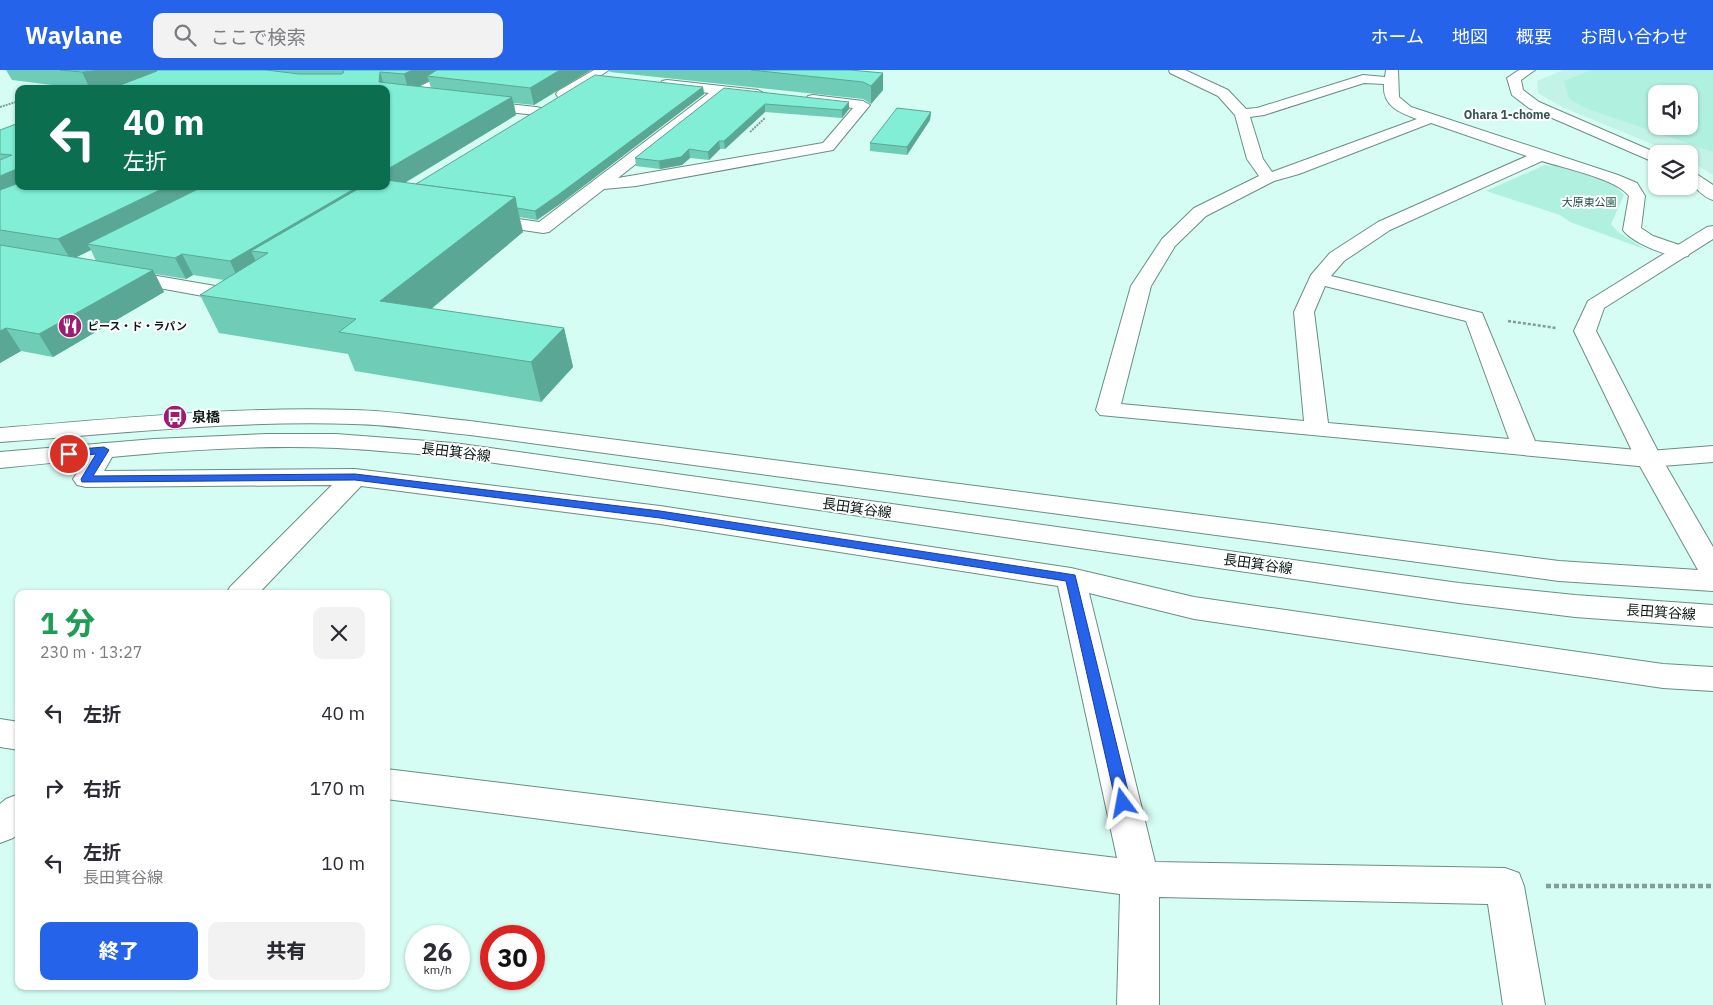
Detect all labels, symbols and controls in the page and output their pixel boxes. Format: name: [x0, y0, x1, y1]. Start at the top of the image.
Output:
search box: [153, 13, 503, 58]
text: Waylane: [25, 19, 123, 51]
icon: search: [171, 21, 199, 49]
text: ここで検索: [211, 25, 306, 49]
text: ホーム: [1371, 25, 1424, 48]
text: 地図: [1452, 25, 1488, 48]
text: 概要: [1516, 25, 1552, 48]
text: お問い合わせ: [1580, 25, 1688, 48]
map controls: [1648, 85, 1698, 195]
button: sound: [1648, 85, 1698, 135]
text: 40 m: [123, 99, 205, 145]
icon: left: [40, 105, 105, 170]
district label: Ohara 1-chome: [1464, 107, 1551, 122]
button: layers: [1648, 145, 1698, 195]
text: 左折: [123, 146, 167, 175]
park label: 大原東公園: [1562, 195, 1617, 209]
restaurant icon: ピース・ド・ラパン: [57, 313, 83, 339]
place label: ピース・ド・ラパン: [88, 319, 187, 333]
bus stop icon: 泉橋: [162, 404, 188, 430]
place label: 泉橋: [192, 408, 220, 426]
pin: [48, 433, 90, 475]
street label: 長田箕谷線: [420, 439, 492, 465]
icon: arrive: [55, 440, 83, 468]
street label: 長田箕谷線: [821, 494, 893, 522]
street label: 長田箕谷線: [1222, 550, 1294, 578]
street label: 長田箕谷線: [1625, 601, 1697, 623]
text: 1 分: [40, 603, 95, 642]
button: close: [313, 607, 365, 659]
text: 230 m · 13:27: [40, 642, 142, 662]
icon: left: [40, 699, 68, 727]
text: 40 m: [321, 701, 365, 725]
text: 左折: [83, 702, 121, 726]
icon: right: [40, 774, 68, 802]
text: 170 m: [310, 776, 365, 800]
position arrow: [1096, 776, 1148, 828]
text: 右折: [83, 777, 121, 801]
text: 左折: [83, 840, 121, 864]
icon: left: [40, 849, 68, 877]
text: 10 m: [321, 851, 365, 875]
text: 長田箕谷線: [83, 867, 163, 887]
button: 終了: [40, 922, 198, 980]
button: 共有: [208, 922, 365, 980]
speed limit sign: 30: [480, 925, 545, 990]
text: 26: [422, 935, 453, 968]
text: km/h: [423, 962, 452, 977]

